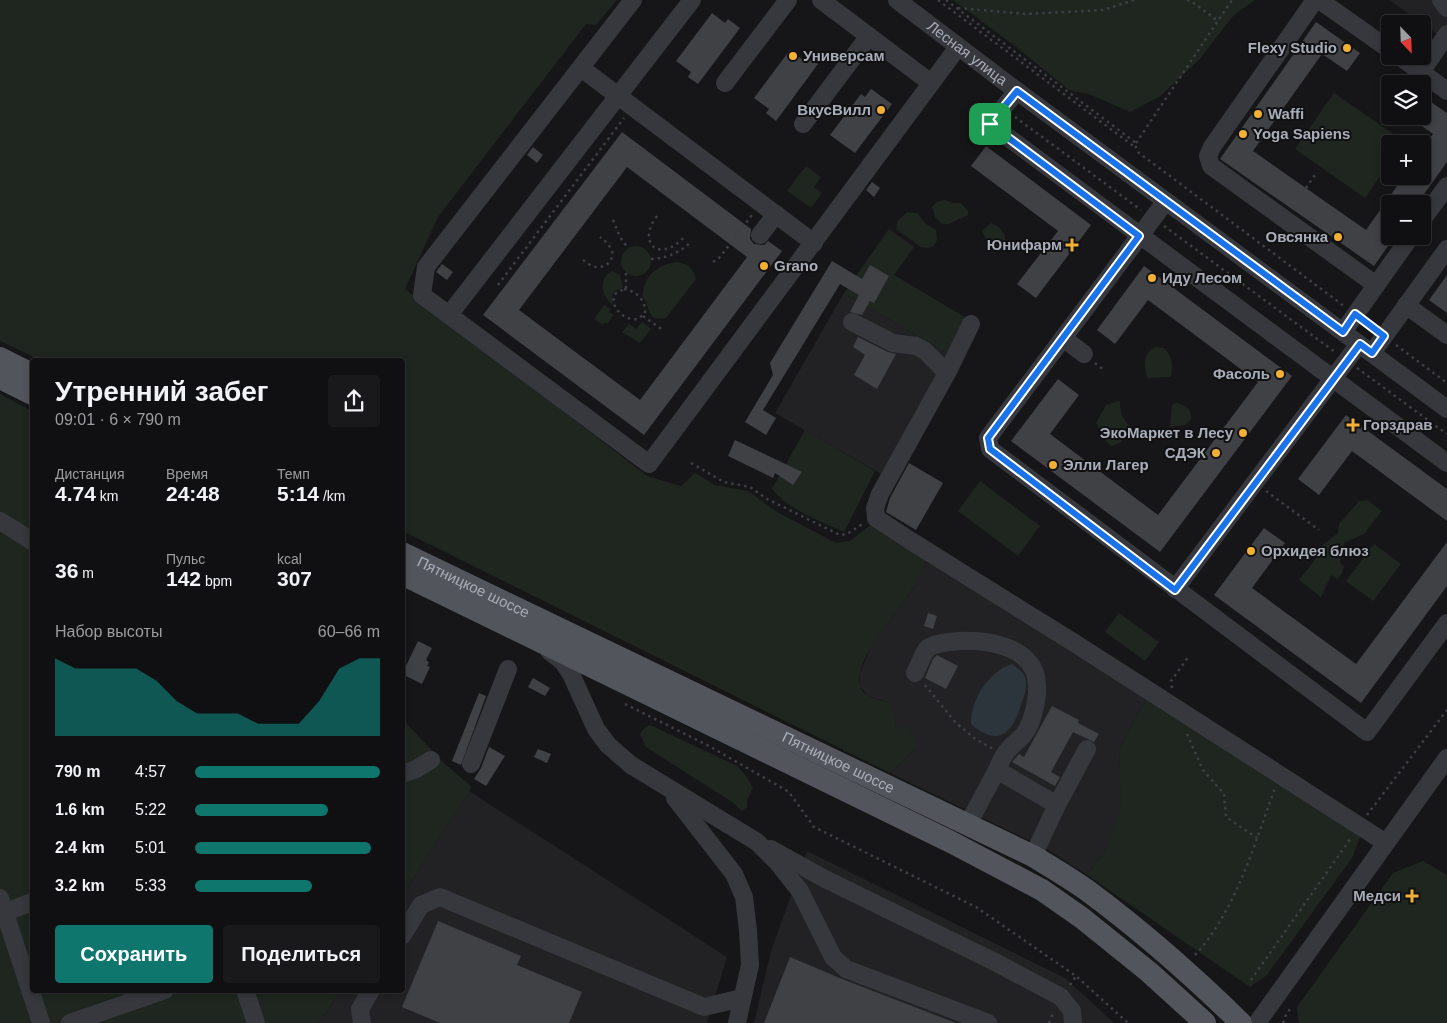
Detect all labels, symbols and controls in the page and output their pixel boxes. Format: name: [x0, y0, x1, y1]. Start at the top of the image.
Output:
north arrow: [1381, 15, 1431, 65]
map controls: [1381, 15, 1431, 245]
street label: Лесная улица: [924, 17, 1011, 89]
place label: Flexy Studio: [1248, 39, 1337, 56]
marker: Flexy Studio: [1341, 42, 1353, 54]
place label: Универсам: [803, 47, 885, 64]
marker: Универсам: [787, 50, 799, 62]
button: layers: [1381, 75, 1431, 125]
place label: ВкусВилл: [797, 101, 871, 118]
pin: [969, 103, 1011, 145]
marker: ВкусВилл: [875, 104, 887, 116]
place label: Waffi: [1268, 105, 1304, 122]
marker: Waffi: [1252, 108, 1264, 120]
icon: arrive: [976, 110, 1004, 138]
place label: Yoga Sapiens: [1253, 125, 1350, 142]
marker: Yoga Sapiens: [1237, 128, 1249, 140]
button: +: [1381, 135, 1431, 185]
button: −: [1381, 195, 1431, 245]
place label: Овсянка: [1265, 228, 1329, 245]
marker: Овсянка: [1332, 231, 1344, 243]
place label: Юнифарм: [987, 236, 1062, 253]
marker: Юнифарм: [1066, 239, 1078, 251]
place label: Grano: [774, 257, 818, 274]
marker: Grano: [758, 260, 770, 272]
place label: Иду Лесом: [1162, 269, 1242, 286]
marker: Иду Лесом: [1146, 272, 1158, 284]
place label: Фасоль: [1213, 365, 1270, 382]
marker: Фасоль: [1274, 368, 1286, 380]
button: share: [328, 375, 380, 427]
text: Утренний забег: [55, 376, 269, 407]
text: 09:01 · 6 × 790 m: [55, 411, 181, 428]
place label: Горздрав: [1363, 416, 1433, 433]
marker: Горздрав: [1347, 419, 1359, 431]
place label: ЭкоМаркет в Лесу: [1100, 424, 1234, 441]
marker: ЭкоМаркет в Лесу: [1237, 427, 1249, 439]
place label: СДЭК: [1165, 444, 1207, 461]
marker: СДЭК: [1210, 447, 1222, 459]
place label: Элли Лагер: [1063, 456, 1149, 473]
marker: Элли Лагер: [1047, 459, 1059, 471]
text: Дистанция: [55, 466, 125, 482]
text: Время: [166, 466, 208, 482]
text: Темп: [277, 466, 310, 482]
text: 4.74: [55, 482, 96, 505]
text: 24:48: [166, 482, 220, 505]
text: 5:14: [277, 482, 319, 505]
text: km: [96, 488, 118, 504]
text: /km: [319, 488, 345, 504]
place label: Орхидея блюз: [1261, 542, 1369, 559]
marker: Орхидея блюз: [1245, 545, 1257, 557]
text: Пульс: [166, 551, 205, 567]
text: kcal: [277, 551, 302, 567]
street label: Пятницкое шоссе: [415, 553, 532, 621]
text: 36: [55, 559, 78, 582]
text: m: [78, 565, 94, 581]
text: 142: [166, 567, 201, 590]
text: 307: [277, 567, 312, 590]
text: bpm: [201, 573, 232, 589]
text: Набор высоты: [55, 623, 162, 640]
text: 60–66 m: [318, 623, 380, 640]
street label: Пятницкое шоссе: [780, 728, 897, 796]
text: 790 m: [55, 763, 100, 780]
text: 4:57: [135, 763, 166, 780]
text: 1.6 km: [55, 801, 105, 818]
text: 5:22: [135, 801, 166, 818]
text: 2.4 km: [55, 839, 105, 856]
text: 5:01: [135, 839, 166, 856]
text: 3.2 km: [55, 877, 105, 894]
text: 5:33: [135, 877, 166, 894]
place label: Медси: [1353, 887, 1401, 904]
marker: Медси: [1405, 889, 1419, 903]
button: Сохранить: [55, 925, 213, 983]
button: Поделиться: [223, 925, 380, 983]

